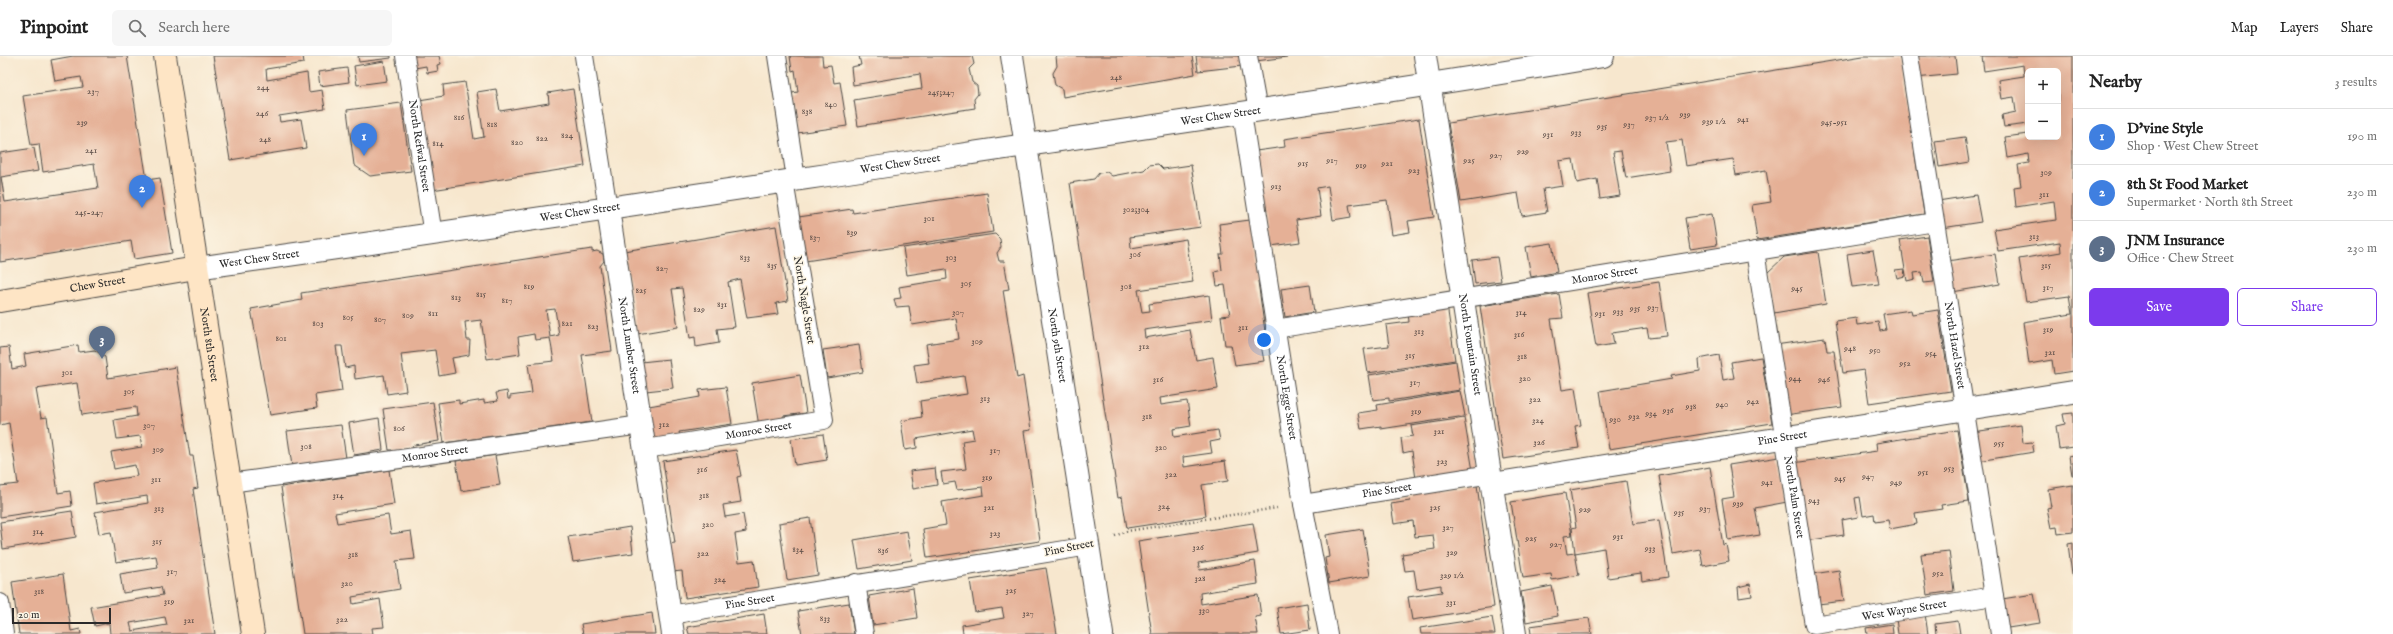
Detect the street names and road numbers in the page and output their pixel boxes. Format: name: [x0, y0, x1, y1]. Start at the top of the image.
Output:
street label: North Refwal Street: [405, 99, 433, 193]
street label: West Chew Street: [1180, 103, 1262, 129]
street label: West Chew Street: [859, 151, 942, 177]
street label: West Chew Street: [539, 199, 621, 225]
street label: West Chew Street: [218, 247, 301, 272]
street label: North Nagle Street: [790, 255, 818, 345]
street label: Monroe Street: [1571, 263, 1639, 288]
street label: Chew Street: [69, 273, 127, 296]
street label: North Fountain Street: [1455, 293, 1485, 397]
street label: North Lumber Street: [615, 296, 643, 395]
street label: North Hazel Street: [1941, 301, 1968, 390]
street label: North 8th Street: [196, 307, 222, 383]
street label: North 9th Street: [1044, 307, 1070, 384]
street label: North Egge Street: [1273, 354, 1300, 441]
street label: Monroe Street: [724, 418, 793, 443]
street label: Pine Street: [1757, 427, 1808, 449]
street label: Monroe Street: [401, 442, 469, 466]
street label: North Palm Street: [1780, 455, 1807, 540]
street label: Pine Street: [1361, 480, 1413, 501]
street label: Pine Street: [1043, 536, 1095, 560]
street label: Pine Street: [724, 591, 776, 613]
street label: West Wayne Street: [1861, 597, 1948, 624]

